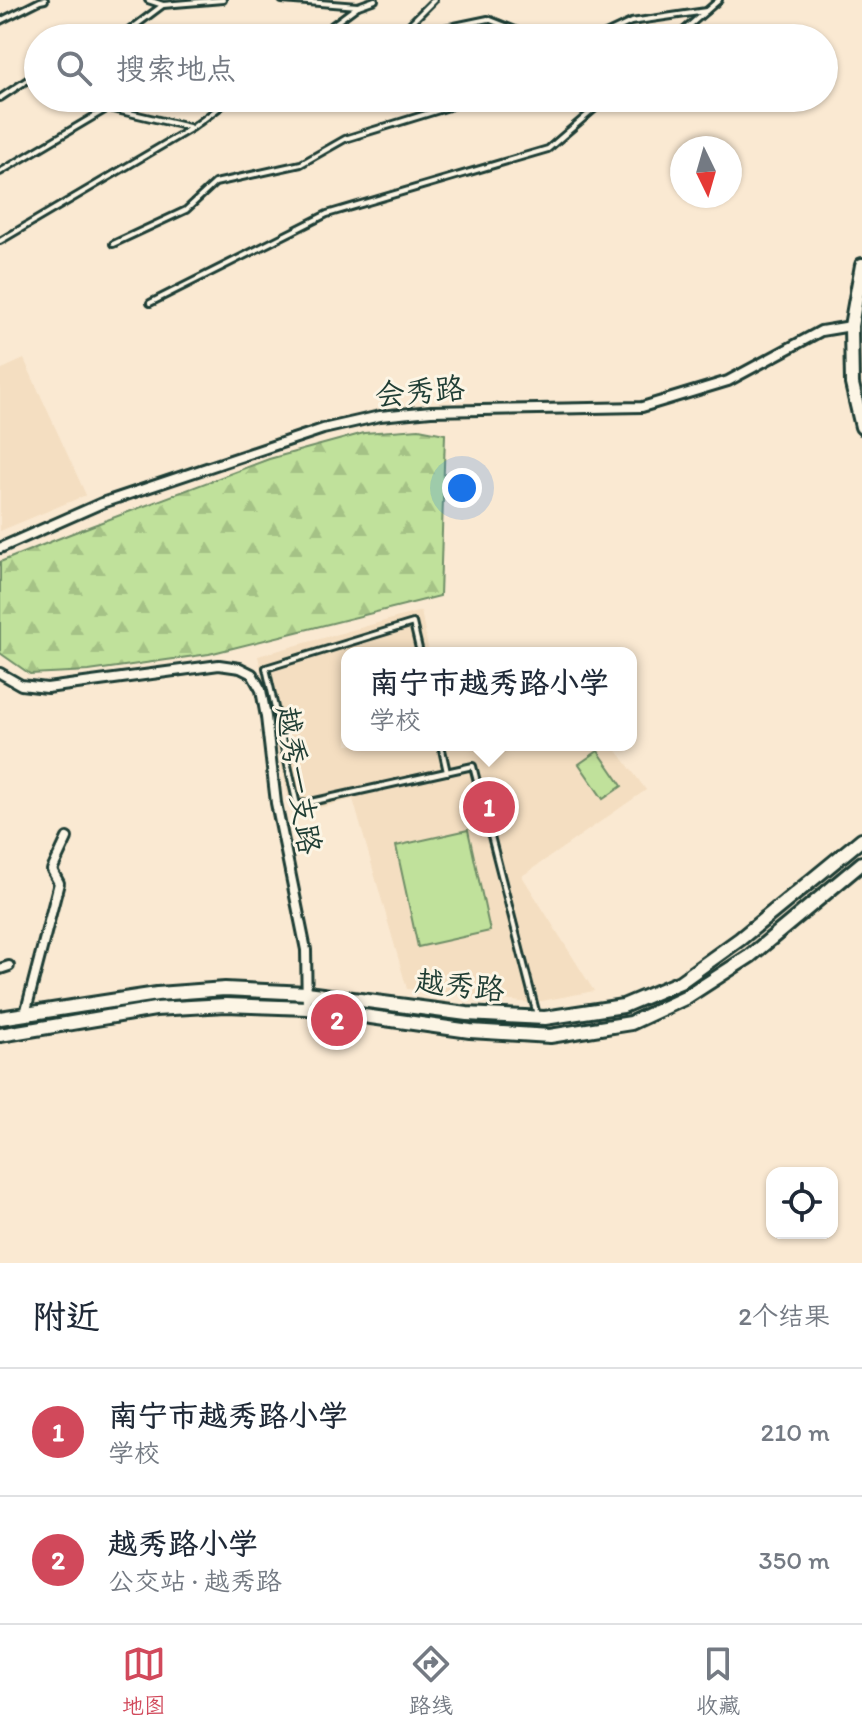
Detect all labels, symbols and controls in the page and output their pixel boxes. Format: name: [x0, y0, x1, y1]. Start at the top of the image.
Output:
search box: [24, 24, 838, 112]
icon: search: [52, 46, 96, 90]
text: 搜索地点: [116, 50, 236, 87]
north arrow: [670, 136, 742, 208]
street label: 会秀路: [374, 369, 466, 413]
your location: [442, 468, 482, 508]
popup: [341, 647, 637, 751]
text: 南宁市越秀路小学: [369, 664, 609, 701]
street label: 越秀一支路: [269, 703, 329, 857]
text: 学校: [369, 704, 421, 736]
pin: 1: [463, 777, 515, 837]
street label: 越秀路: [413, 962, 507, 1008]
pin: 2: [311, 990, 363, 1050]
map controls: [766, 1167, 838, 1239]
button: locate: [766, 1167, 838, 1239]
text: 附近: [32, 1296, 100, 1337]
text: 2个结果: [738, 1300, 830, 1332]
text: 南宁市越秀路小学: [108, 1397, 348, 1434]
text: 1: [52, 1416, 64, 1448]
text: 210 m: [761, 1416, 830, 1448]
text: 学校: [108, 1437, 160, 1469]
text: 越秀路小学: [108, 1525, 258, 1562]
text: 2: [51, 1544, 65, 1576]
text: 350 m: [758, 1544, 830, 1576]
text: 公交站 · 越秀路: [108, 1565, 282, 1597]
tab: 地图: [122, 1642, 166, 1719]
tab: 路线: [409, 1642, 453, 1719]
tab: 收藏: [696, 1642, 740, 1719]

